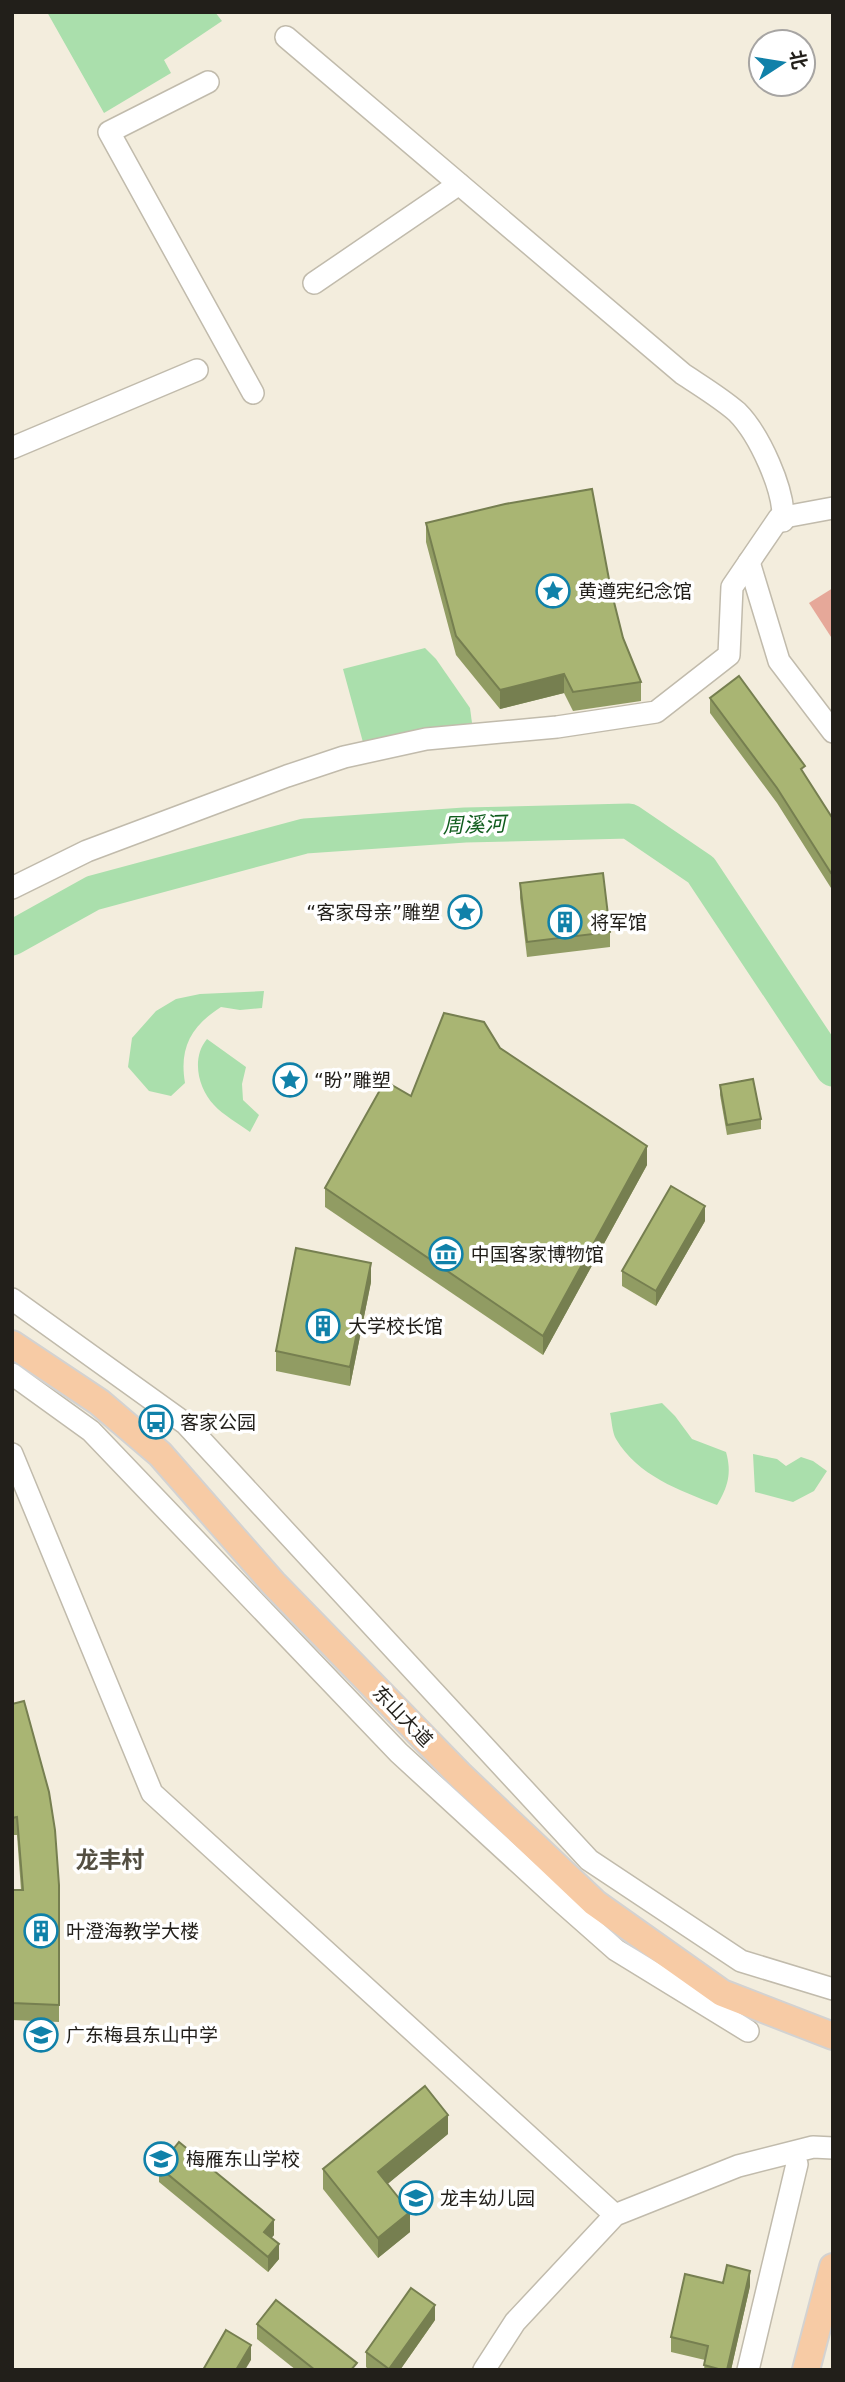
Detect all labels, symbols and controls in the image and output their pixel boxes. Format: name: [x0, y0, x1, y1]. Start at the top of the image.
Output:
north arrow: [747, 28, 817, 98]
text: 北: [786, 48, 811, 71]
place icon: 黄遵宪纪念馆: [534, 572, 572, 610]
place label: 黄遵宪纪念馆: [578, 580, 692, 602]
water label: 周溪河: [442, 812, 510, 838]
place icon: “客家母亲”雕塑: [446, 893, 484, 931]
place label: “客家母亲”雕塑: [306, 901, 440, 923]
building icon: 将军馆: [546, 903, 584, 941]
place label: 将军馆: [590, 911, 647, 933]
place icon: “盼”雕塑: [271, 1061, 309, 1099]
place label: “盼”雕塑: [314, 1069, 391, 1091]
museum icon: 中国客家博物馆: [427, 1235, 465, 1273]
place label: 中国客家博物馆: [471, 1243, 604, 1265]
building icon: 大学校长馆: [304, 1307, 342, 1345]
place label: 大学校长馆: [348, 1315, 443, 1337]
bus stop icon: 客家公园: [137, 1403, 175, 1441]
place label: 客家公园: [180, 1411, 256, 1433]
street label: 东山大道: [369, 1681, 437, 1751]
district label: 龙丰村: [76, 1847, 145, 1873]
building icon: 叶澄海教学大楼: [22, 1912, 60, 1950]
place label: 叶澄海教学大楼: [66, 1920, 199, 1942]
school or university icon: 广东梅县东山中学: [22, 2016, 60, 2054]
place label: 广东梅县东山中学: [66, 2024, 218, 2046]
school or university icon: 梅雁东山学校: [142, 2140, 180, 2178]
place label: 梅雁东山学校: [186, 2148, 300, 2170]
school or university icon: 龙丰幼儿园: [397, 2179, 435, 2217]
place label: 龙丰幼儿园: [440, 2187, 535, 2209]

